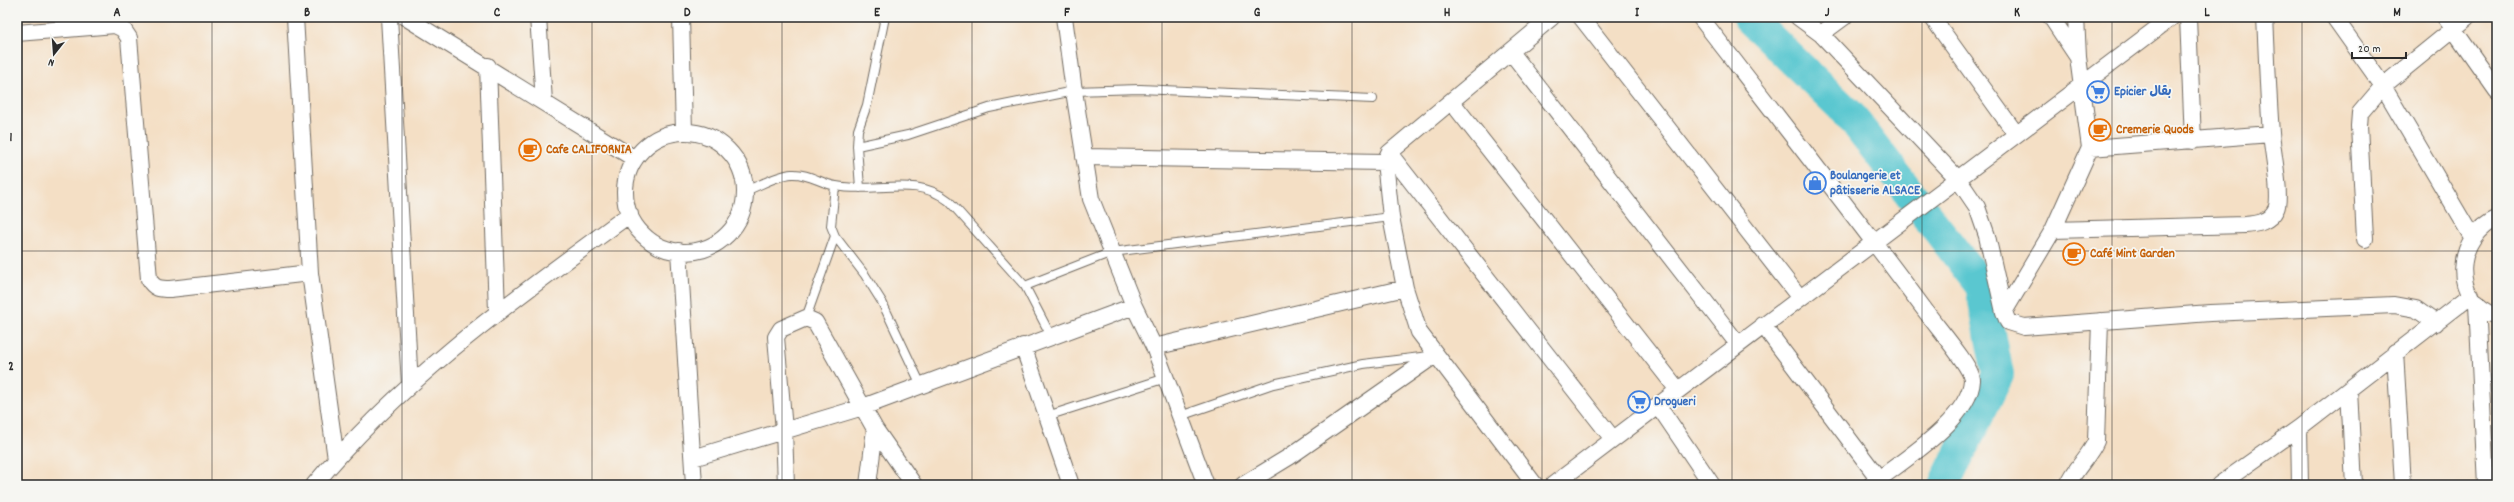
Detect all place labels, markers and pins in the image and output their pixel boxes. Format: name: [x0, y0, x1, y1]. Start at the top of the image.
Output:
supermarket icon: Epicier بقال: [2085, 79, 2111, 105]
place label: Epicier بقال: [2114, 83, 2172, 102]
cafe icon: Cremerie Quods: [2087, 117, 2113, 143]
place label: Cremerie Quods: [2116, 121, 2195, 140]
cafe icon: Cafe CALIFORNIA: [517, 137, 543, 163]
place label: Cafe CALIFORNIA: [546, 141, 632, 160]
place label: Boulangerie et pâtisserie ALSACE: [1830, 167, 1921, 201]
shop icon: Boulangerie et pâtisserie ALSACE: [1802, 170, 1828, 196]
cafe icon: Café Mint Garden: [2061, 241, 2087, 267]
place label: Café Mint Garden: [2090, 245, 2175, 264]
supermarket icon: Drogueri: [1626, 389, 1652, 415]
place label: Drogueri: [1654, 393, 1696, 412]

